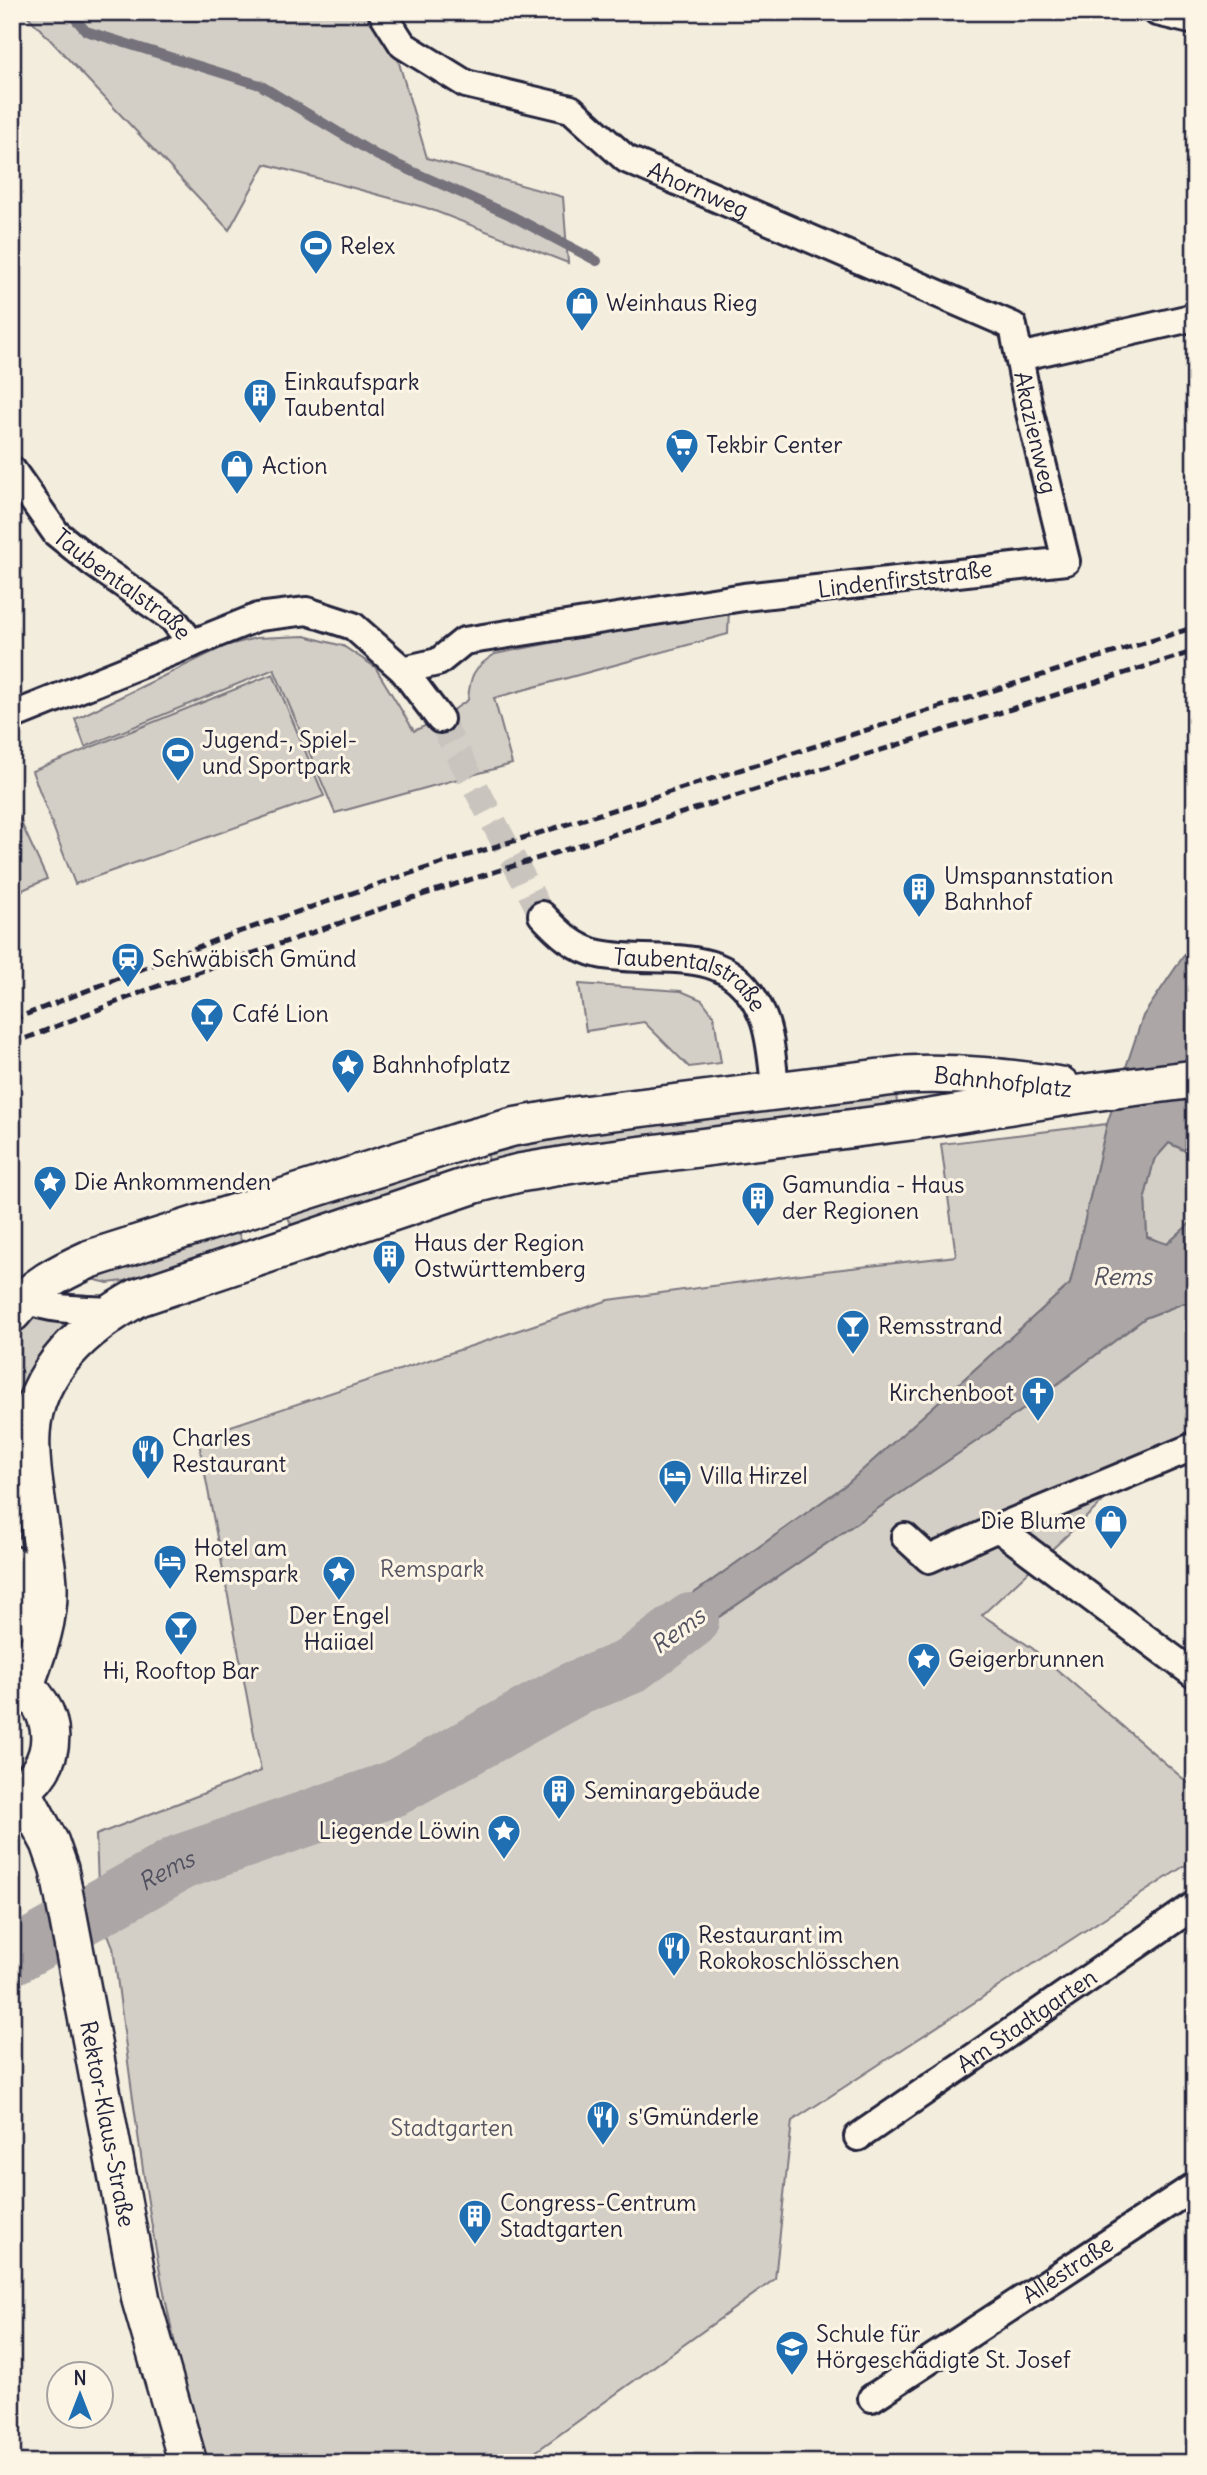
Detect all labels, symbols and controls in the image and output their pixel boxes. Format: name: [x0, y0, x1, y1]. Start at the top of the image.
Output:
street label: Ahornweg: [643, 155, 753, 224]
sports icon: Relex: [297, 227, 335, 276]
place label: Relex: [340, 231, 395, 260]
shop icon: Weinhaus Rieg: [563, 284, 601, 333]
place label: Weinhaus Rieg: [606, 288, 758, 317]
place label: Einkaufspark Taubental: [284, 367, 419, 422]
street label: Akazienweg: [1008, 369, 1064, 497]
building icon: Einkaufspark Taubental: [241, 376, 279, 425]
supermarket icon: Tekbir Center: [663, 426, 701, 475]
place label: Tekbir Center: [706, 430, 843, 459]
shop icon: Action: [218, 447, 256, 496]
place label: Action: [262, 451, 328, 480]
street label: Taubentalstraße: [48, 522, 198, 645]
street label: Lindenfirststraße: [816, 553, 994, 604]
place label: Jugend-, Spiel- und Sportpark: [202, 725, 357, 780]
sports icon: Jugend-, Spiel- und Sportpark: [159, 734, 197, 783]
place label: Umspannstation Bahnhof: [944, 861, 1114, 916]
building icon: Umspannstation Bahnhof: [900, 870, 938, 919]
station icon: Schwäbisch Gmünd: [109, 940, 147, 989]
street label: Taubentalstraße: [612, 941, 773, 1016]
place label: Schwäbisch Gmünd: [152, 944, 357, 973]
bar icon: Café Lion: [188, 995, 226, 1044]
place label: Café Lion: [232, 999, 329, 1028]
place icon: Bahnhofplatz: [329, 1046, 367, 1095]
place label: Bahnhofplatz: [372, 1050, 511, 1079]
street label: Bahnhofplatz: [933, 1060, 1073, 1103]
place icon: Die Ankommenden: [31, 1163, 69, 1212]
place label: Die Ankommenden: [74, 1167, 271, 1196]
place label: Gamundia - Haus der Regionen: [782, 1170, 965, 1225]
building icon: Gamundia - Haus der Regionen: [739, 1179, 777, 1228]
place label: Haus der Region Ostwürttemberg: [414, 1228, 586, 1283]
building icon: Haus der Region Ostwürttemberg: [370, 1237, 408, 1286]
water label: Rems: [1092, 1261, 1153, 1291]
bar icon: Remsstrand: [834, 1307, 872, 1356]
place label: Remsstrand: [878, 1311, 1003, 1340]
church icon: Kirchenboot: [1019, 1374, 1057, 1423]
place label: Kirchenboot: [889, 1378, 1014, 1407]
place label: Charles Restaurant: [172, 1423, 287, 1478]
restaurant icon: Charles Restaurant: [129, 1432, 167, 1481]
hotel icon: Villa Hirzel: [656, 1457, 694, 1506]
place label: Villa Hirzel: [700, 1461, 808, 1490]
shop icon: Die Blume: [1092, 1502, 1130, 1551]
place label: Die Blume: [980, 1506, 1086, 1535]
place label: Hotel am Remspark: [194, 1533, 299, 1588]
hotel icon: Hotel am Remspark: [151, 1542, 189, 1591]
place icon: Der Engel Haiiael: [320, 1553, 358, 1602]
park label: Remspark: [380, 1554, 484, 1583]
water label: Rems: [644, 1600, 711, 1660]
place label: Der Engel Haiiael: [289, 1601, 389, 1656]
bar icon: Hi, Rooftop Bar: [162, 1608, 200, 1657]
place icon: Geigerbrunnen: [905, 1640, 943, 1689]
place label: Geigerbrunnen: [948, 1644, 1105, 1673]
place label: Hi, Rooftop Bar: [103, 1656, 260, 1685]
building icon: Seminargebäude: [540, 1772, 578, 1821]
place label: Seminargebäude: [584, 1776, 760, 1805]
place icon: Liegende Löwin: [485, 1812, 523, 1861]
place label: Liegende Löwin: [318, 1816, 480, 1845]
water label: Rems: [132, 1842, 199, 1897]
place label: Restaurant im Rokokoschlösschen: [698, 1920, 900, 1975]
restaurant icon: Restaurant im Rokokoschlösschen: [655, 1929, 693, 1978]
street label: Am Stadtgarten: [951, 1962, 1102, 2079]
street label: Rektor-Klaus-Straße: [74, 2018, 142, 2229]
restaurant icon: s'Gmünderle: [584, 2098, 622, 2147]
place label: s'Gmünderle: [628, 2102, 759, 2131]
park label: Stadtgarten: [390, 2113, 514, 2142]
place label: Congress-Centrum Stadtgarten: [500, 2188, 696, 2243]
building icon: Congress-Centrum Stadtgarten: [456, 2197, 494, 2246]
street label: Alléstraße: [1016, 2229, 1118, 2310]
place label: Schule für Hörgeschädigte St. Josef: [816, 2319, 1071, 2374]
school or university icon: Schule für Hörgeschädigte St. Josef: [773, 2328, 811, 2377]
north arrow: [46, 2360, 116, 2430]
text: N: [73, 2366, 87, 2390]

